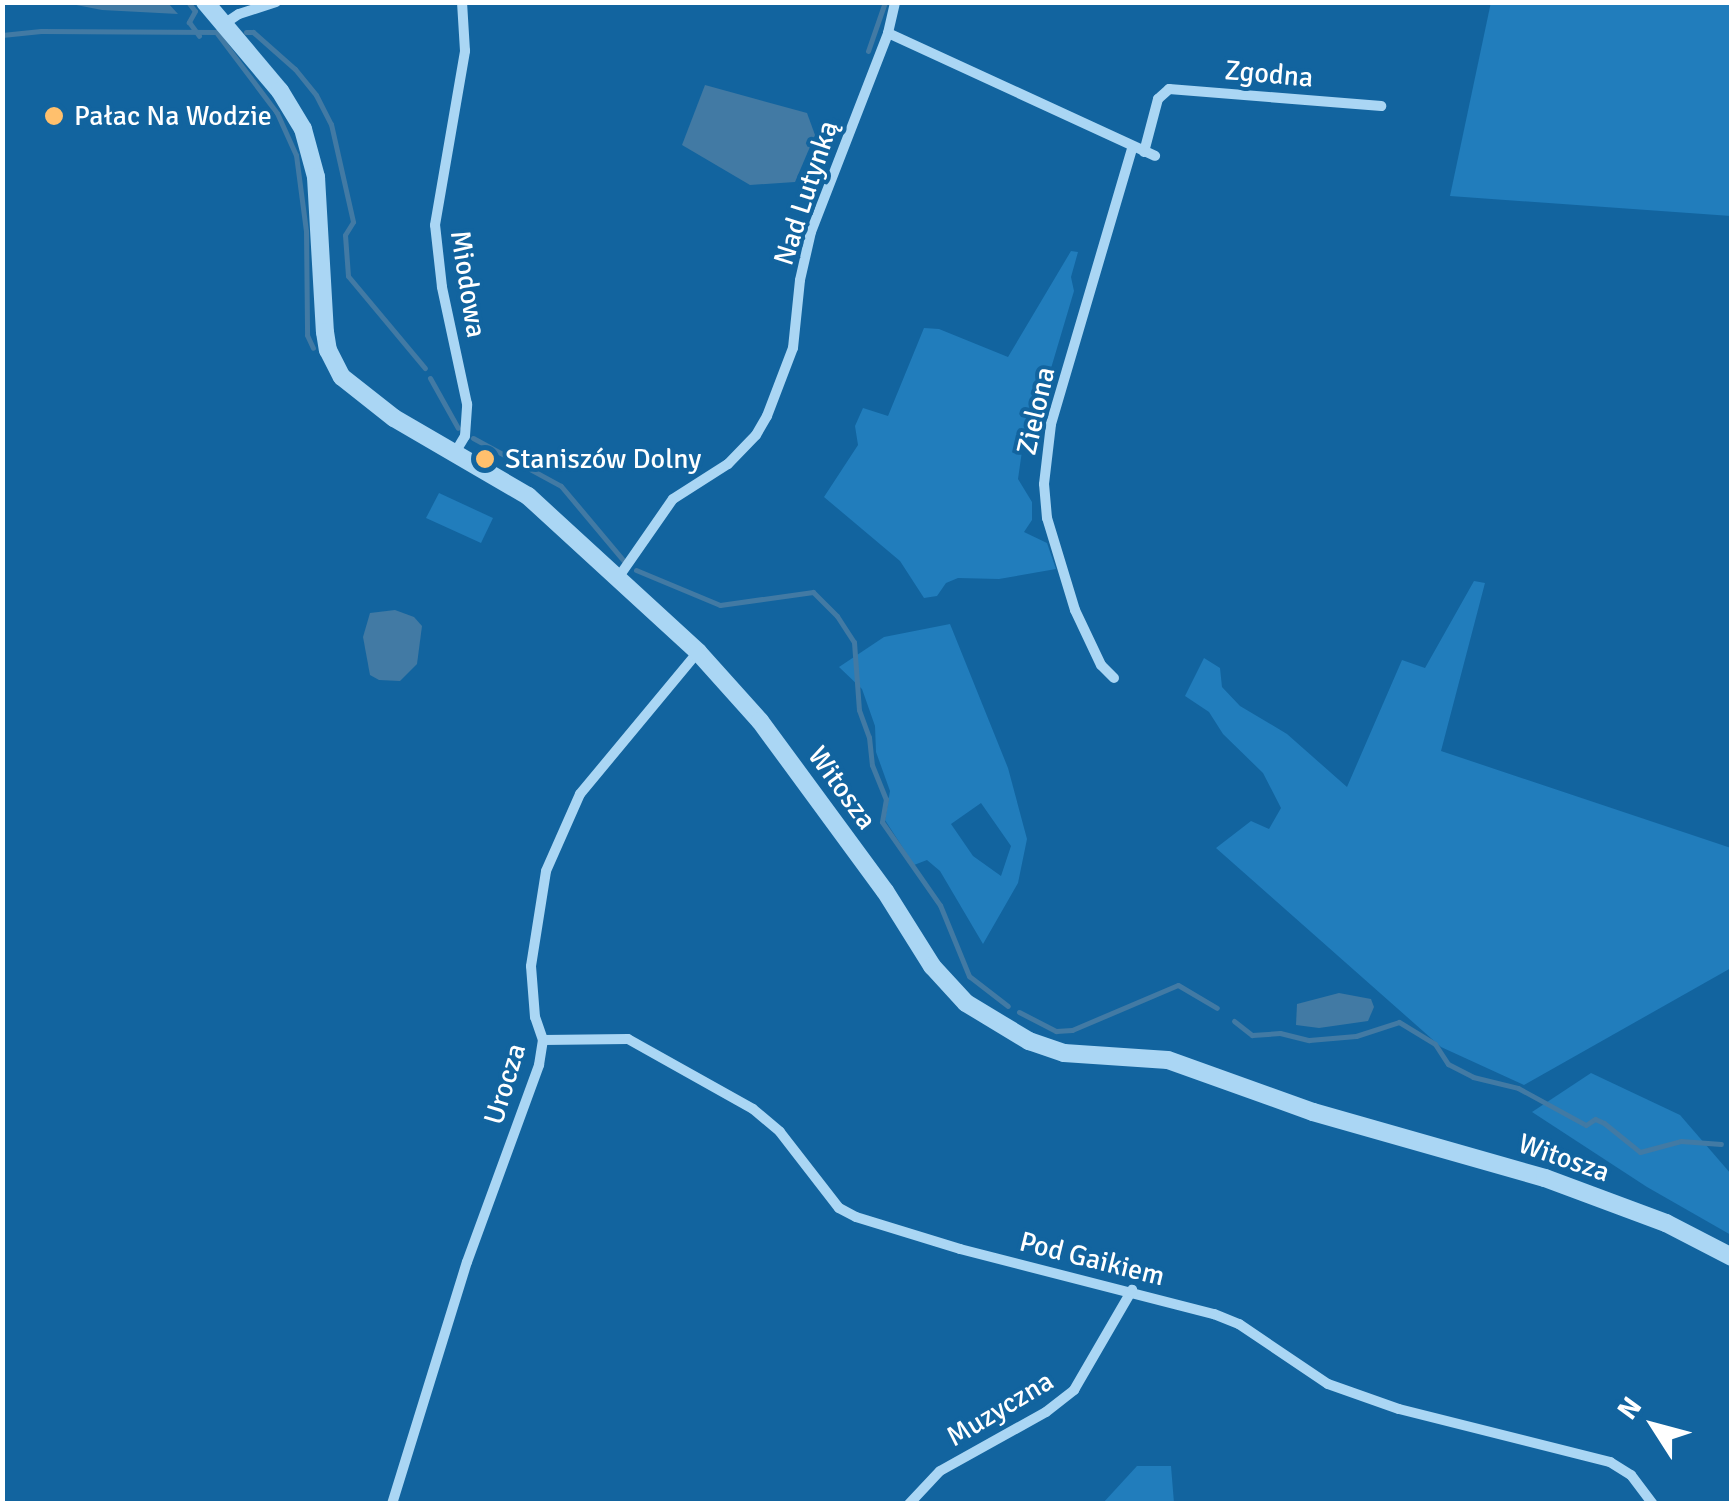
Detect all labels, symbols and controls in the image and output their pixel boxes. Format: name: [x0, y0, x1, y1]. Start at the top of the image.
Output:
street label: Zgodna: [1223, 53, 1315, 95]
place label: Pałac Na Wodzie: [74, 99, 272, 133]
marker: Pałac Na Wodzie: [43, 105, 65, 127]
street label: Nad Lutynką: [767, 116, 845, 270]
street label: Miodowa: [443, 228, 493, 340]
street label: Zielona: [1010, 364, 1062, 458]
place label: Staniszów Dolny: [505, 442, 701, 476]
marker: Staniszów Dolny: [474, 448, 496, 470]
street label: Witosza: [801, 740, 883, 836]
street label: Urocza: [477, 1039, 533, 1129]
street label: Witosza: [1514, 1127, 1614, 1189]
street label: Pod Gaikiem: [1016, 1225, 1168, 1293]
street label: Muzyczna: [941, 1364, 1059, 1454]
north arrow: [1604, 1376, 1704, 1476]
text: N: [1610, 1390, 1649, 1426]

